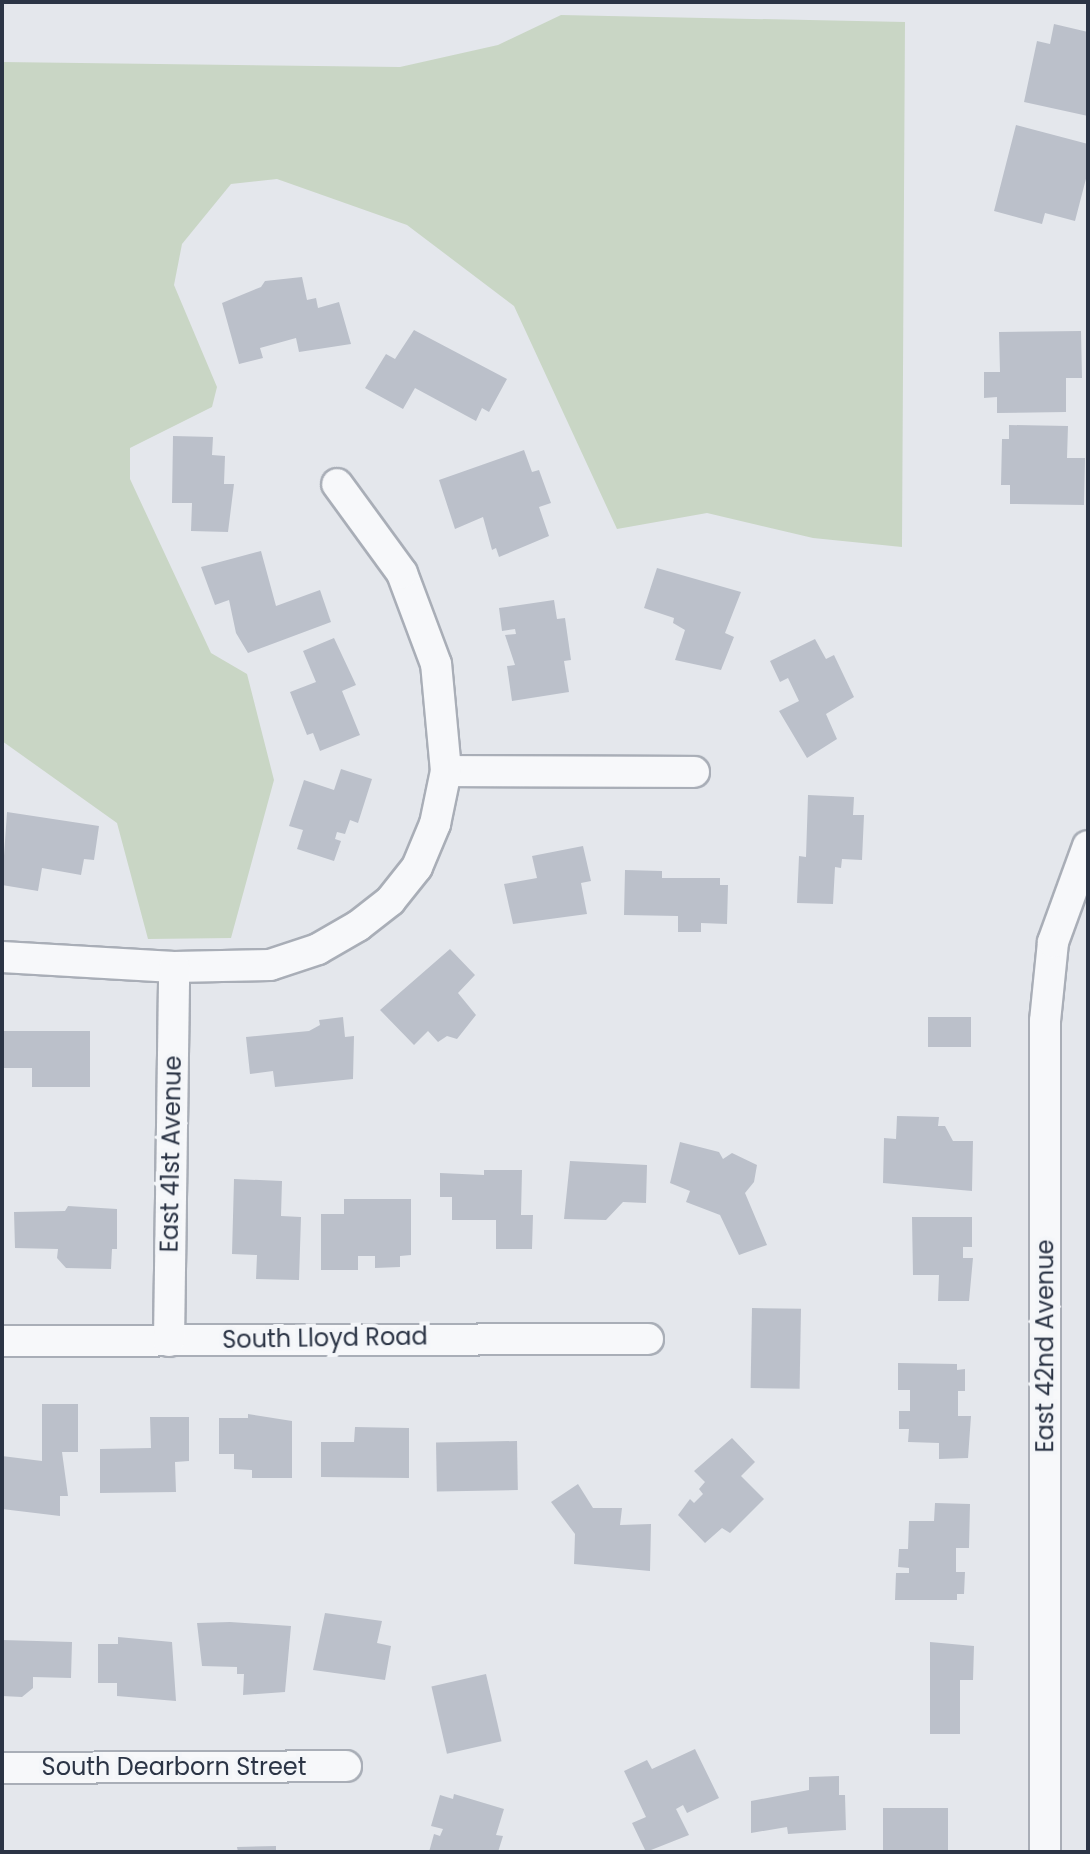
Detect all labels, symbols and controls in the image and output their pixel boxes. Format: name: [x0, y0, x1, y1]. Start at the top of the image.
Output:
street label: East 41st Avenue: [155, 1055, 187, 1253]
street label: East 42nd Avenue: [1031, 1239, 1059, 1453]
street label: South Lloyd Road: [222, 1322, 428, 1354]
street label: South Dearborn Street: [42, 1753, 306, 1781]

